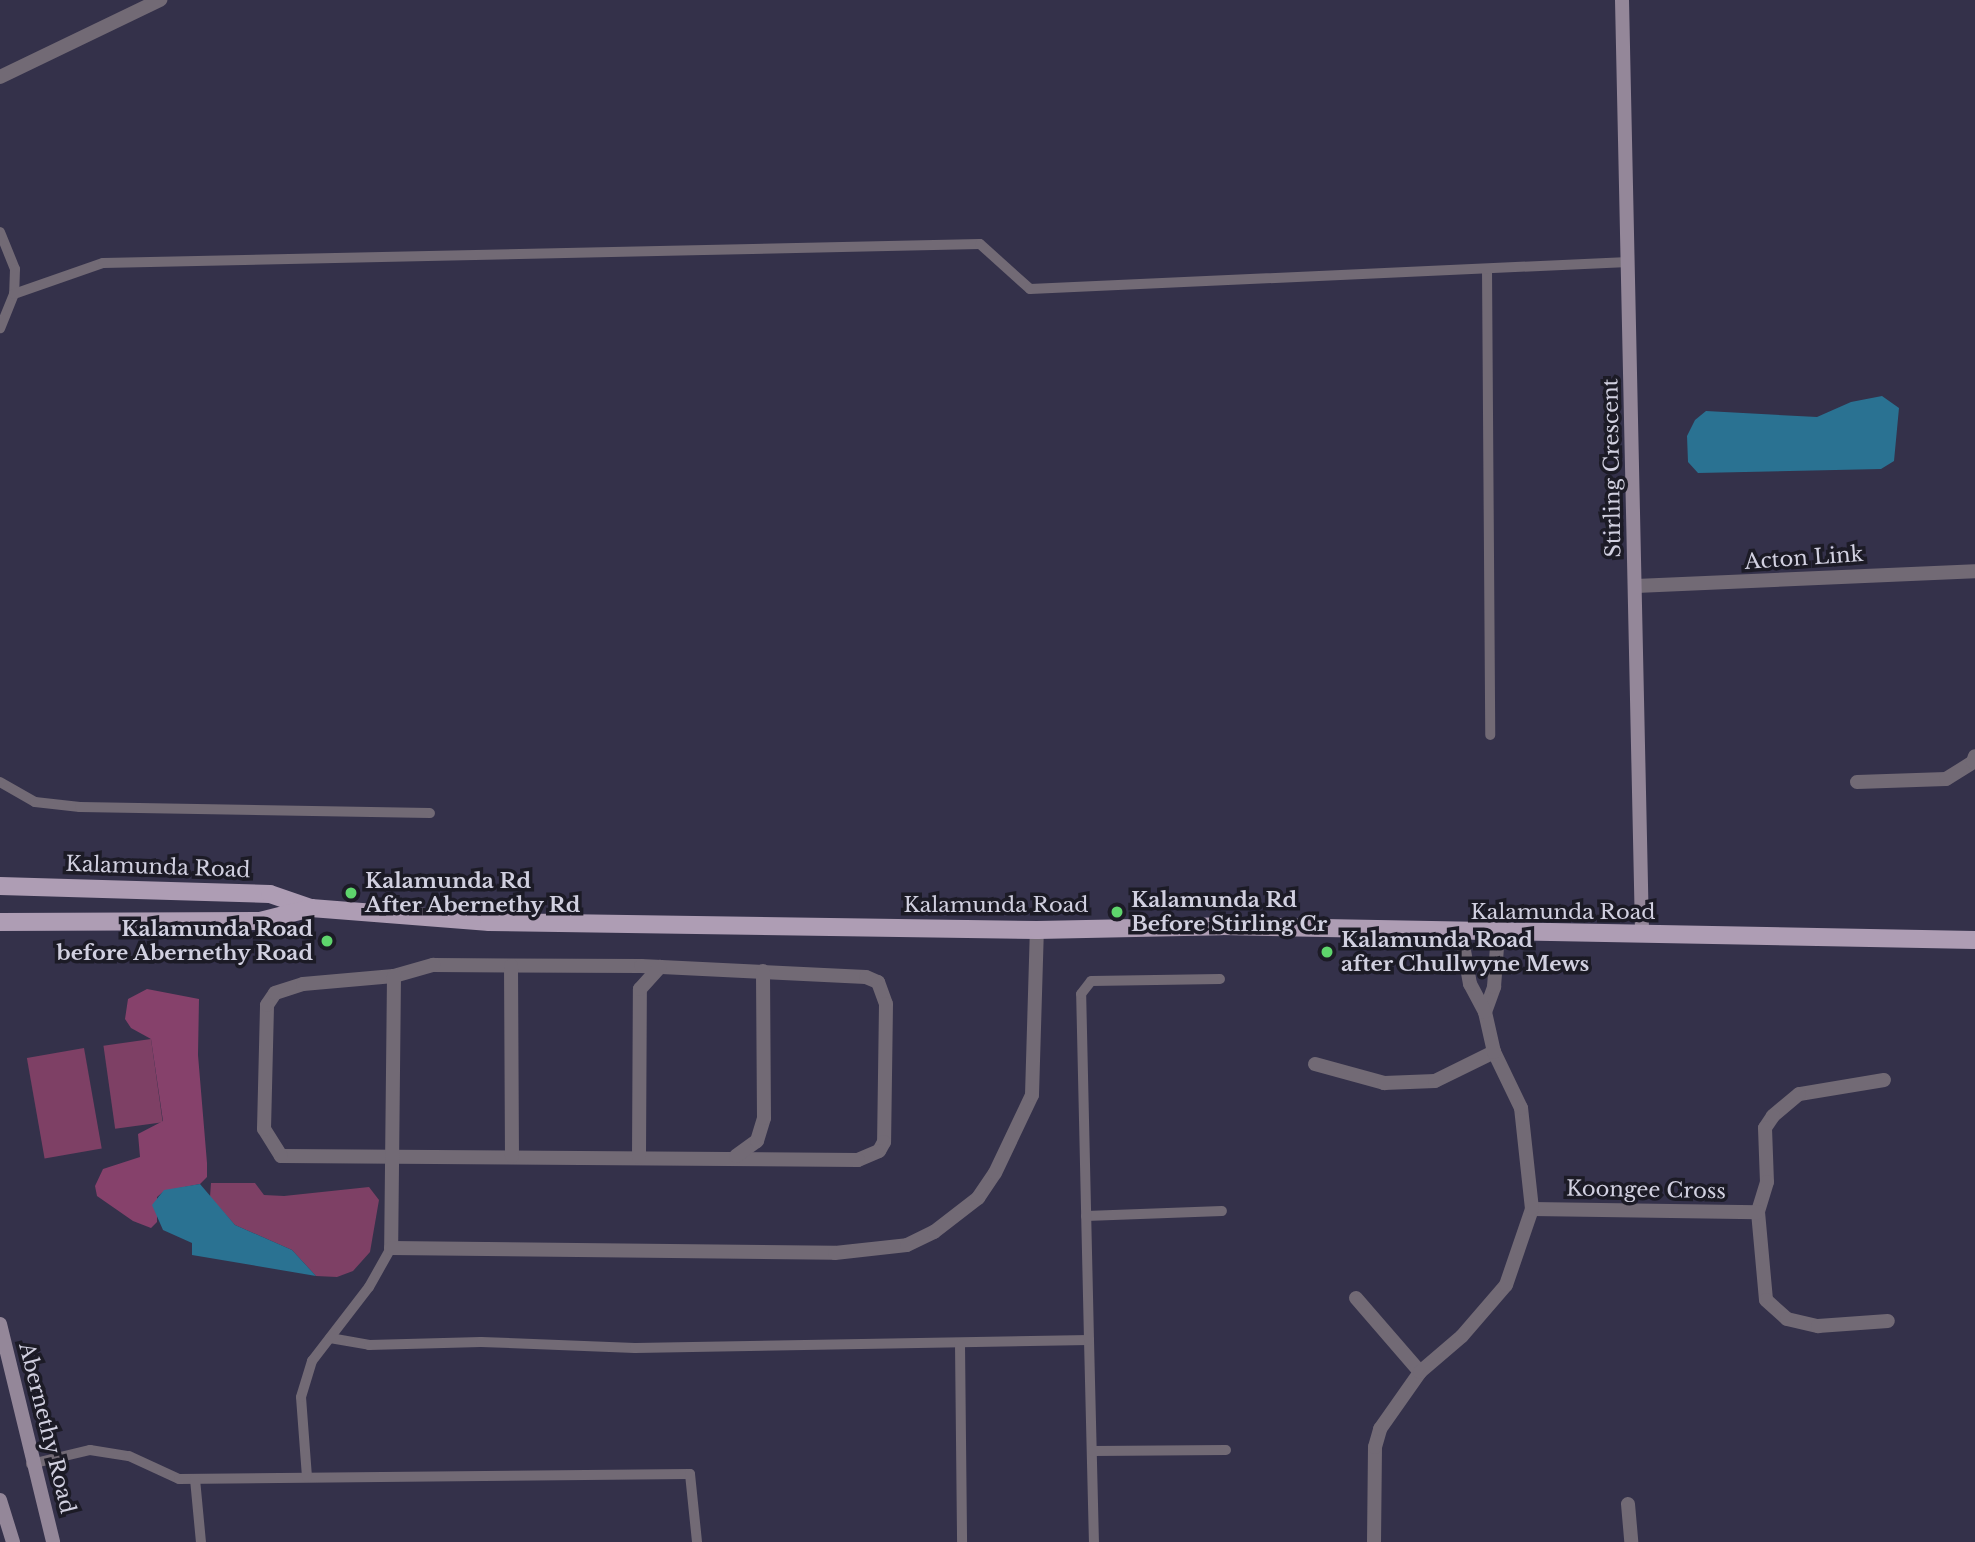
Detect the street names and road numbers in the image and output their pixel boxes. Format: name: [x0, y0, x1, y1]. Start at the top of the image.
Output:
street label: Stirling Crescent: [1598, 378, 1626, 558]
street label: Acton Link: [1744, 541, 1864, 575]
street label: Kalamunda Road: [65, 851, 251, 883]
street label: Kalamunda Road: [903, 892, 1089, 918]
street label: Kalamunda Road: [1470, 899, 1656, 925]
street label: Koongee Cross: [1566, 1176, 1726, 1204]
street label: Abernethy Road: [14, 1340, 80, 1516]

